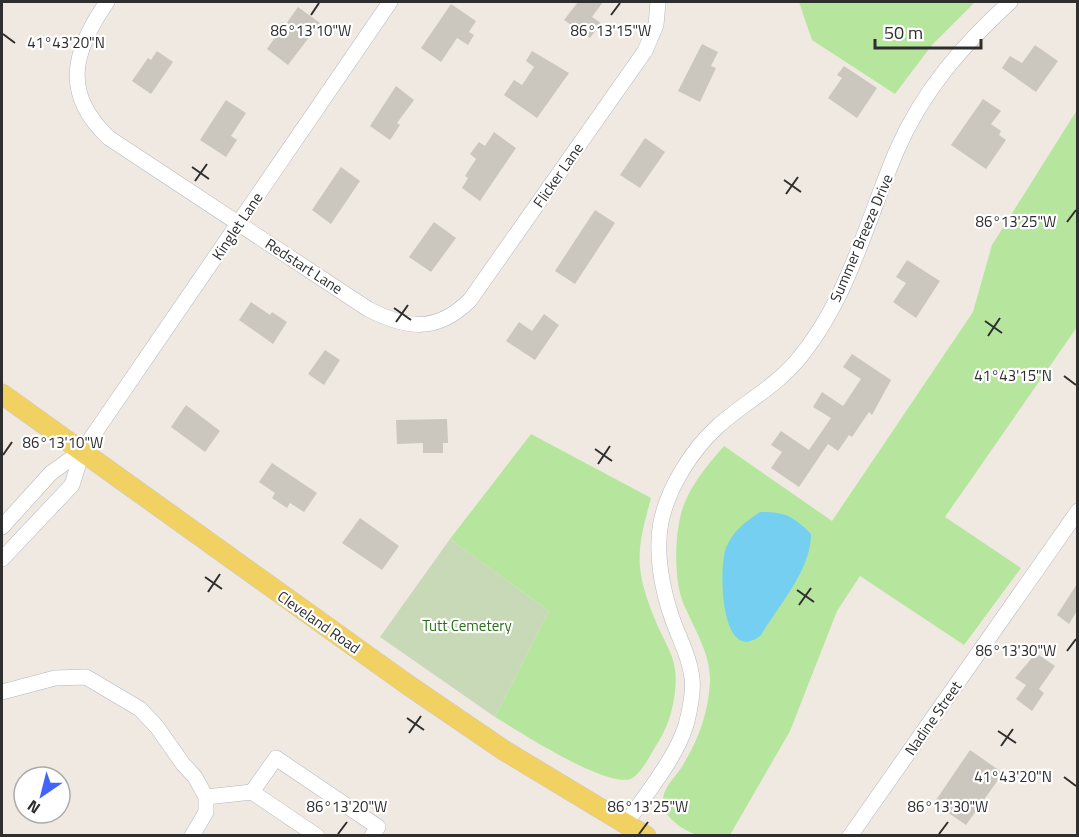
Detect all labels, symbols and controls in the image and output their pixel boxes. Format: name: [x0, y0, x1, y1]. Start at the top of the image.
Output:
scale bar: [875, 12, 982, 50]
text: 86°13'10"W: [271, 19, 351, 42]
text: 86°13'15"W: [571, 19, 651, 42]
text: 50 m: [884, 19, 923, 46]
text: 41°43'20"N: [27, 31, 105, 54]
street label: Flicker Lane: [527, 138, 589, 212]
street label: Summer Breeze Drive: [824, 170, 898, 306]
street label: Kinglet Lane: [206, 187, 268, 265]
text: 86°13'25"W: [976, 210, 1056, 233]
street label: Redstart Lane: [261, 232, 347, 300]
text: 41°43'15"N: [974, 364, 1052, 387]
text: 86°13'10"W: [23, 431, 103, 454]
street label: Cleveland Road: [273, 585, 365, 659]
park label: Tutt Cemetery: [422, 614, 512, 637]
text: 86°13'30"W: [976, 639, 1056, 662]
street label: Nadine Street: [899, 675, 968, 760]
north arrow: [12, 765, 72, 825]
text: 41°43'20"N: [974, 765, 1052, 788]
text: N: [22, 794, 45, 820]
text: 86°13'20"W: [307, 795, 387, 818]
text: 86°13'25"W: [608, 795, 688, 818]
text: 86°13'30"W: [908, 795, 988, 818]

